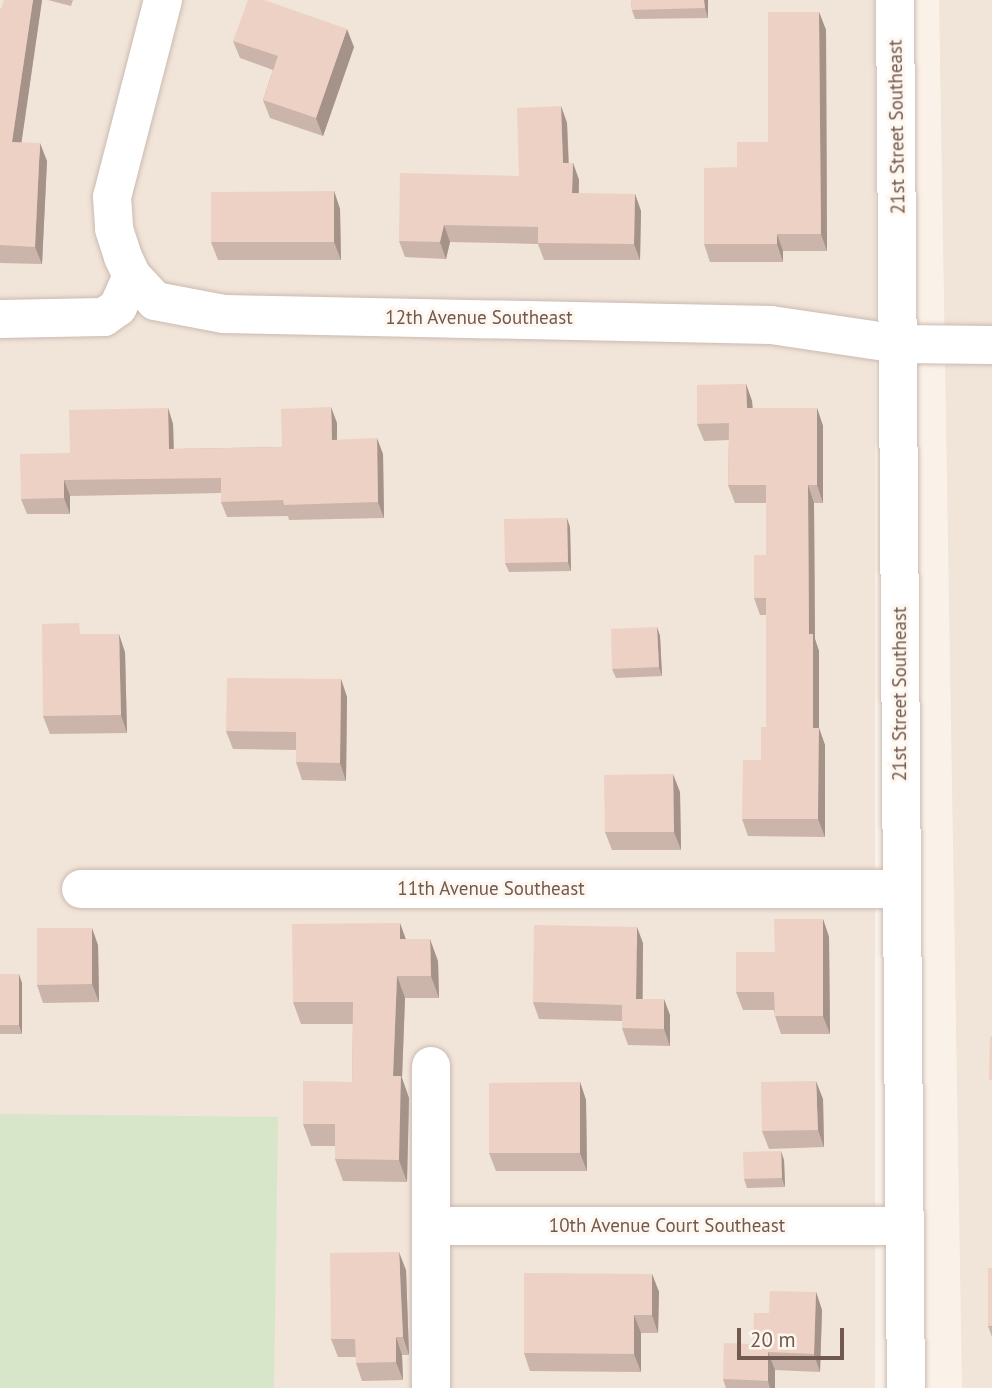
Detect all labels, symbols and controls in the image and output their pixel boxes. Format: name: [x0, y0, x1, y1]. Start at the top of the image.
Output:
street label: 21st Street Southeast: [884, 39, 910, 215]
street label: 12th Avenue Southeast: [385, 307, 573, 329]
street label: 21st Street Southeast: [889, 607, 911, 781]
street label: 11th Avenue Southeast: [397, 878, 585, 900]
street label: 10th Avenue Court Southeast: [548, 1215, 786, 1237]
scale bar: [740, 1314, 847, 1358]
text: 20 m: [750, 1326, 796, 1353]

